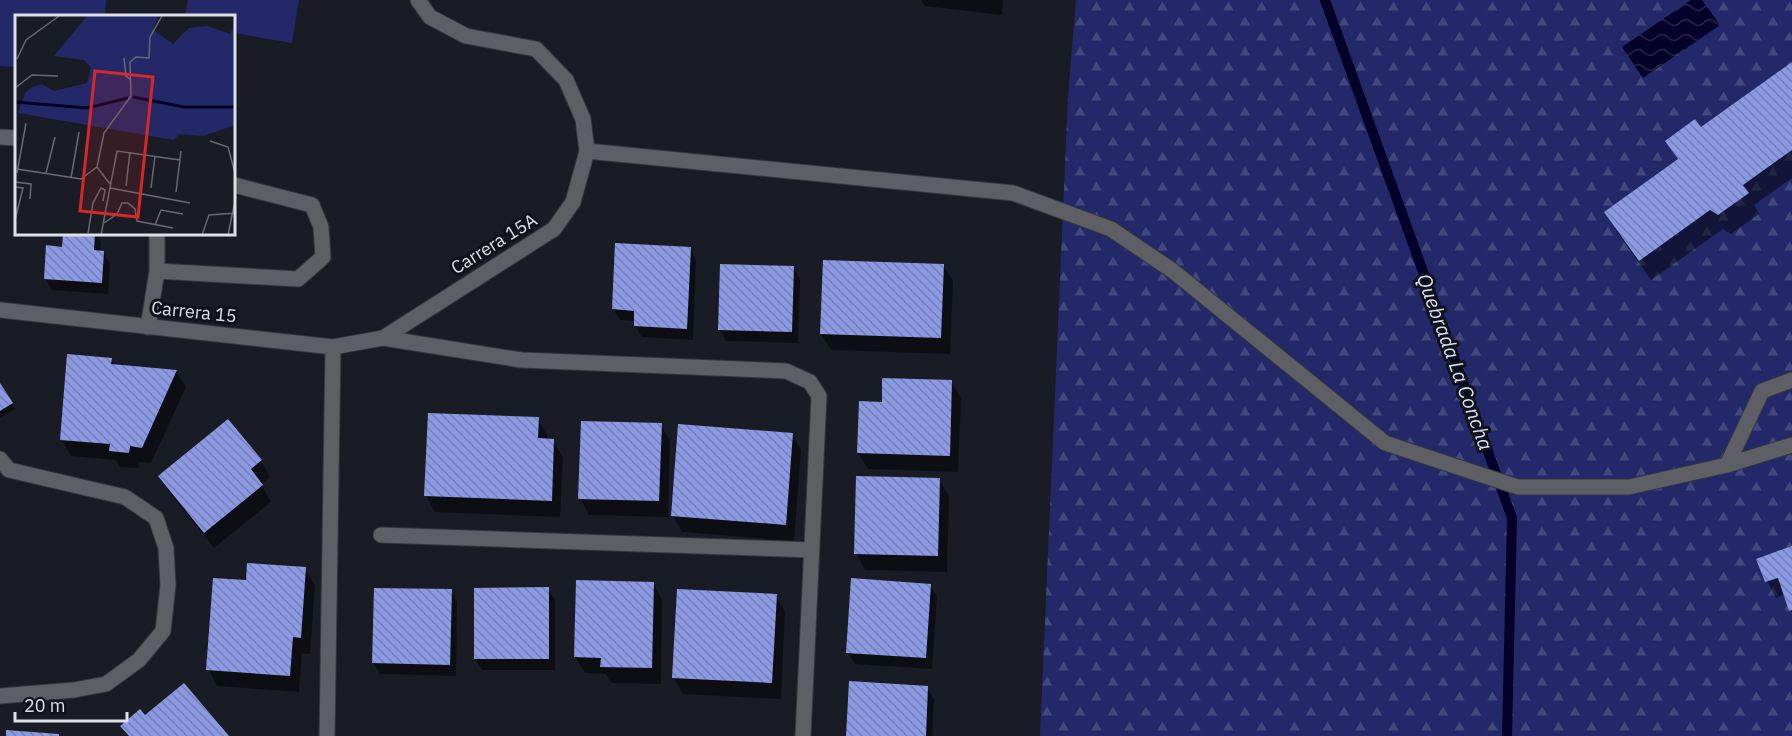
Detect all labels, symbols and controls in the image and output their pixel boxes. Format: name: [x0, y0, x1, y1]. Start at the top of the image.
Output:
inset map: [15, 15, 236, 236]
street label: Carrera 15A: [446, 208, 541, 279]
water label: Quebrada La Concha: [1411, 270, 1500, 454]
street label: Carrera 15: [150, 296, 238, 327]
scale bar: [15, 685, 128, 723]
text: 20 m: [24, 694, 66, 717]

